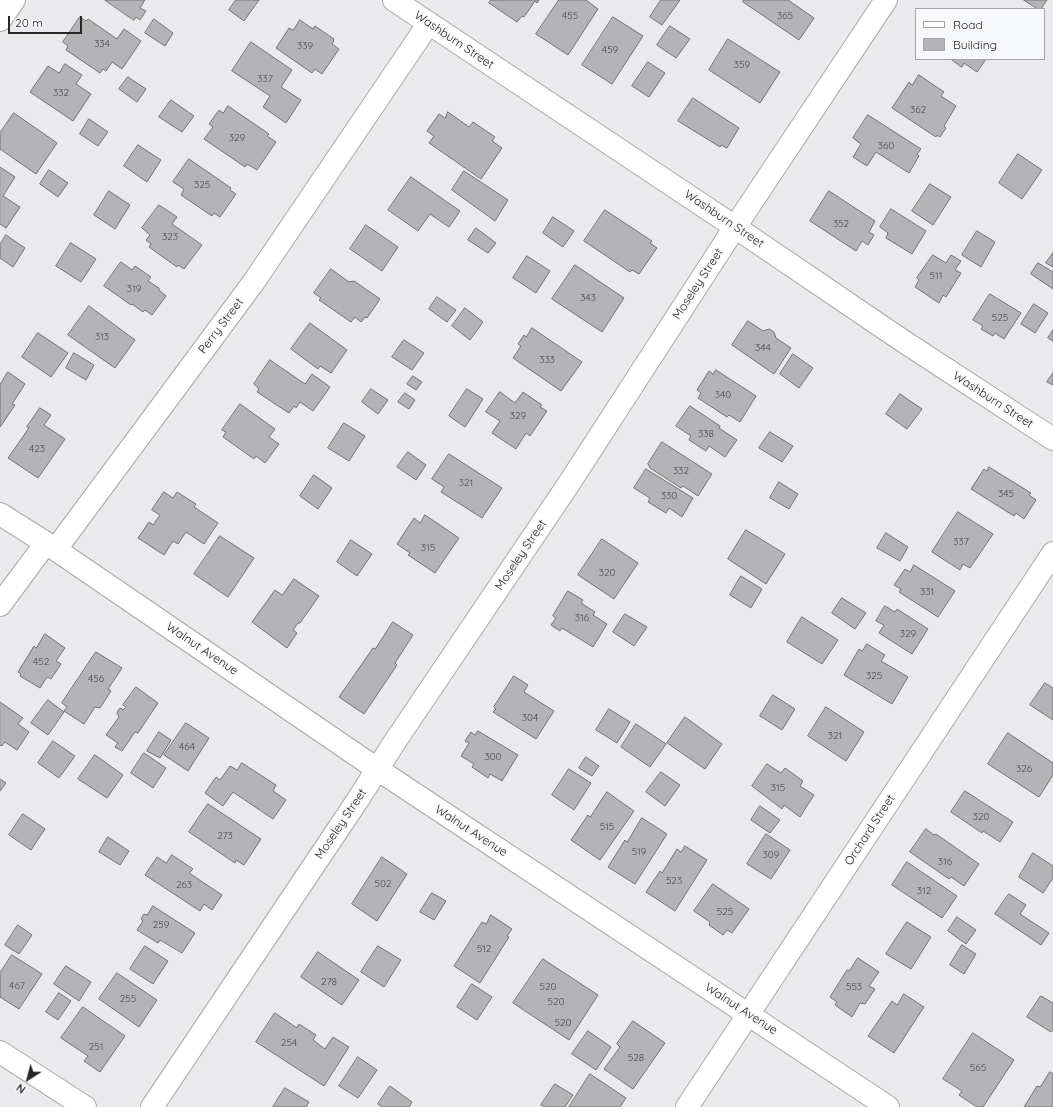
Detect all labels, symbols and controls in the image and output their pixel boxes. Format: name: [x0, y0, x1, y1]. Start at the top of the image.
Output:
scale bar: [10, 8, 84, 34]
street label: Washburn Street: [411, 8, 497, 72]
legend: [915, 8, 1045, 60]
house number: 455: [562, 10, 578, 22]
house number: 365: [777, 10, 793, 22]
text: 20 m: [15, 15, 43, 30]
text: Road: [953, 17, 983, 32]
text: Building: [953, 37, 997, 52]
house number: 334: [94, 38, 110, 50]
house number: 339: [297, 40, 313, 52]
house number: 459: [602, 44, 618, 56]
house number: 359: [734, 59, 750, 71]
house number: 337: [257, 73, 273, 85]
house number: 332: [53, 87, 69, 99]
house number: 362: [910, 104, 926, 116]
house number: 329: [229, 132, 245, 144]
house number: 360: [878, 140, 894, 152]
house number: 325: [194, 179, 210, 191]
street label: Washburn Street: [681, 187, 767, 251]
house number: 352: [833, 218, 849, 230]
house number: 323: [162, 231, 178, 243]
street label: Moseley Street: [670, 246, 726, 322]
house number: 511: [930, 270, 942, 282]
house number: 319: [127, 283, 141, 295]
house number: 343: [580, 292, 596, 304]
street label: Perry Street: [195, 295, 247, 357]
house number: 525: [992, 312, 1008, 324]
house number: 313: [95, 331, 109, 343]
house number: 344: [755, 342, 771, 354]
house number: 333: [539, 354, 555, 366]
street label: Washburn Street: [950, 369, 1036, 431]
house number: 340: [715, 389, 731, 401]
house number: 329: [510, 410, 526, 422]
house number: 338: [698, 428, 714, 440]
house number: 423: [29, 443, 45, 455]
house number: 332: [673, 465, 689, 477]
house number: 321: [459, 477, 473, 489]
house number: 345: [998, 488, 1014, 500]
house number: 330: [661, 490, 677, 502]
street label: Moseley Street: [492, 517, 550, 593]
house number: 337: [953, 536, 969, 548]
house number: 315: [421, 542, 435, 554]
house number: 320: [599, 567, 615, 579]
house number: 331: [920, 586, 934, 598]
house number: 316: [575, 612, 589, 624]
street label: Walnut Avenue: [163, 620, 241, 678]
house number: 329: [900, 628, 916, 640]
house number: 452: [33, 656, 49, 668]
house number: 325: [866, 670, 882, 682]
house number: 456: [88, 673, 104, 685]
house number: 304: [522, 712, 538, 724]
house number: 321: [828, 730, 842, 742]
house number: 464: [179, 741, 195, 753]
house number: 300: [484, 751, 502, 763]
house number: 326: [1016, 763, 1032, 775]
house number: 315: [771, 782, 785, 794]
street label: Moseley Street: [312, 786, 370, 862]
street label: Orchard Street: [842, 792, 898, 868]
street label: Walnut Avenue: [432, 802, 510, 860]
house number: 320: [973, 811, 989, 823]
house number: 515: [600, 821, 614, 833]
house number: 273: [217, 830, 233, 842]
house number: 519: [632, 846, 646, 858]
house number: 309: [763, 849, 779, 861]
house number: 316: [938, 856, 952, 868]
house number: 523: [666, 875, 682, 887]
house number: 502: [375, 878, 391, 890]
house number: 263: [176, 879, 192, 891]
house number: 312: [917, 885, 931, 897]
house number: 525: [717, 906, 733, 918]
house number: 259: [153, 919, 169, 931]
house number: 512: [477, 943, 491, 955]
house number: 278: [321, 976, 337, 988]
house number: 467: [9, 980, 25, 992]
street label: Walnut Avenue: [702, 980, 780, 1038]
house number: 520: [540, 981, 556, 993]
house number: 553: [846, 981, 862, 993]
house number: 255: [120, 993, 136, 1005]
house number: 520: [548, 996, 564, 1008]
house number: 520: [555, 1017, 571, 1029]
house number: 254: [281, 1037, 297, 1049]
house number: 251: [89, 1041, 103, 1053]
house number: 528: [628, 1052, 644, 1064]
north arrow: [8, 1059, 48, 1099]
house number: 565: [970, 1062, 986, 1074]
text: N: [14, 1081, 28, 1097]

